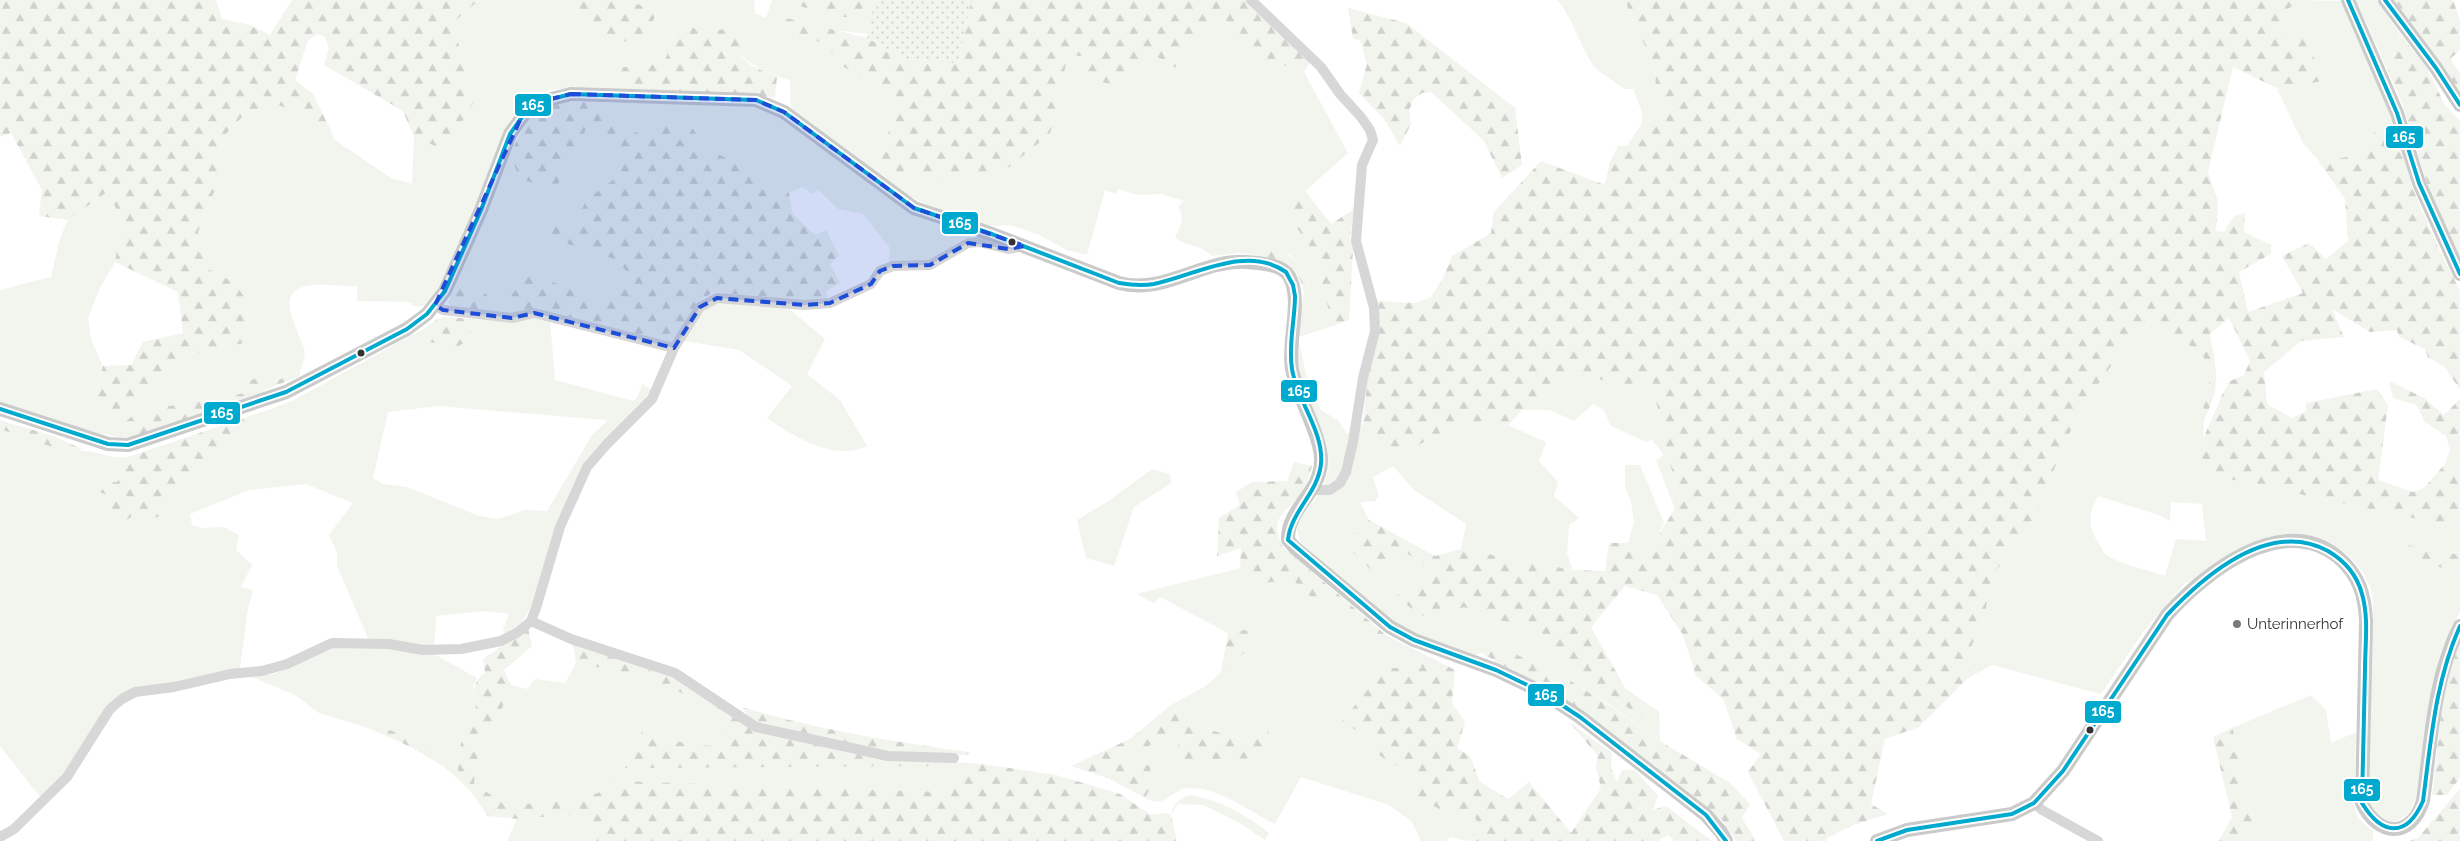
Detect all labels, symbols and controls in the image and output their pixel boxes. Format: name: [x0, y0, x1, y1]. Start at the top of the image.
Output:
line badge: 165: [514, 93, 552, 117]
text: 165: [521, 97, 545, 113]
line badge: 165: [2385, 125, 2424, 149]
text: 165: [2392, 129, 2416, 145]
line badge: 165: [941, 211, 979, 235]
text: 165: [948, 215, 972, 231]
unlabelled marker: [1007, 237, 1017, 247]
unlabelled marker: [356, 348, 366, 358]
line badge: 165: [1280, 379, 1318, 403]
text: 165: [1287, 383, 1311, 399]
line badge: 165: [203, 401, 241, 425]
text: 165: [210, 405, 234, 421]
place label: Unterinnerhof: [2247, 615, 2344, 633]
marker: Unterinnerhof: [2231, 618, 2243, 630]
line badge: 165: [1527, 683, 1565, 707]
text: 165: [1534, 687, 1558, 703]
line badge: 165: [2084, 700, 2122, 724]
text: 165: [2091, 703, 2115, 719]
unlabelled marker: [2085, 725, 2095, 735]
line badge: 165: [2343, 778, 2381, 802]
text: 165: [2350, 781, 2374, 797]

